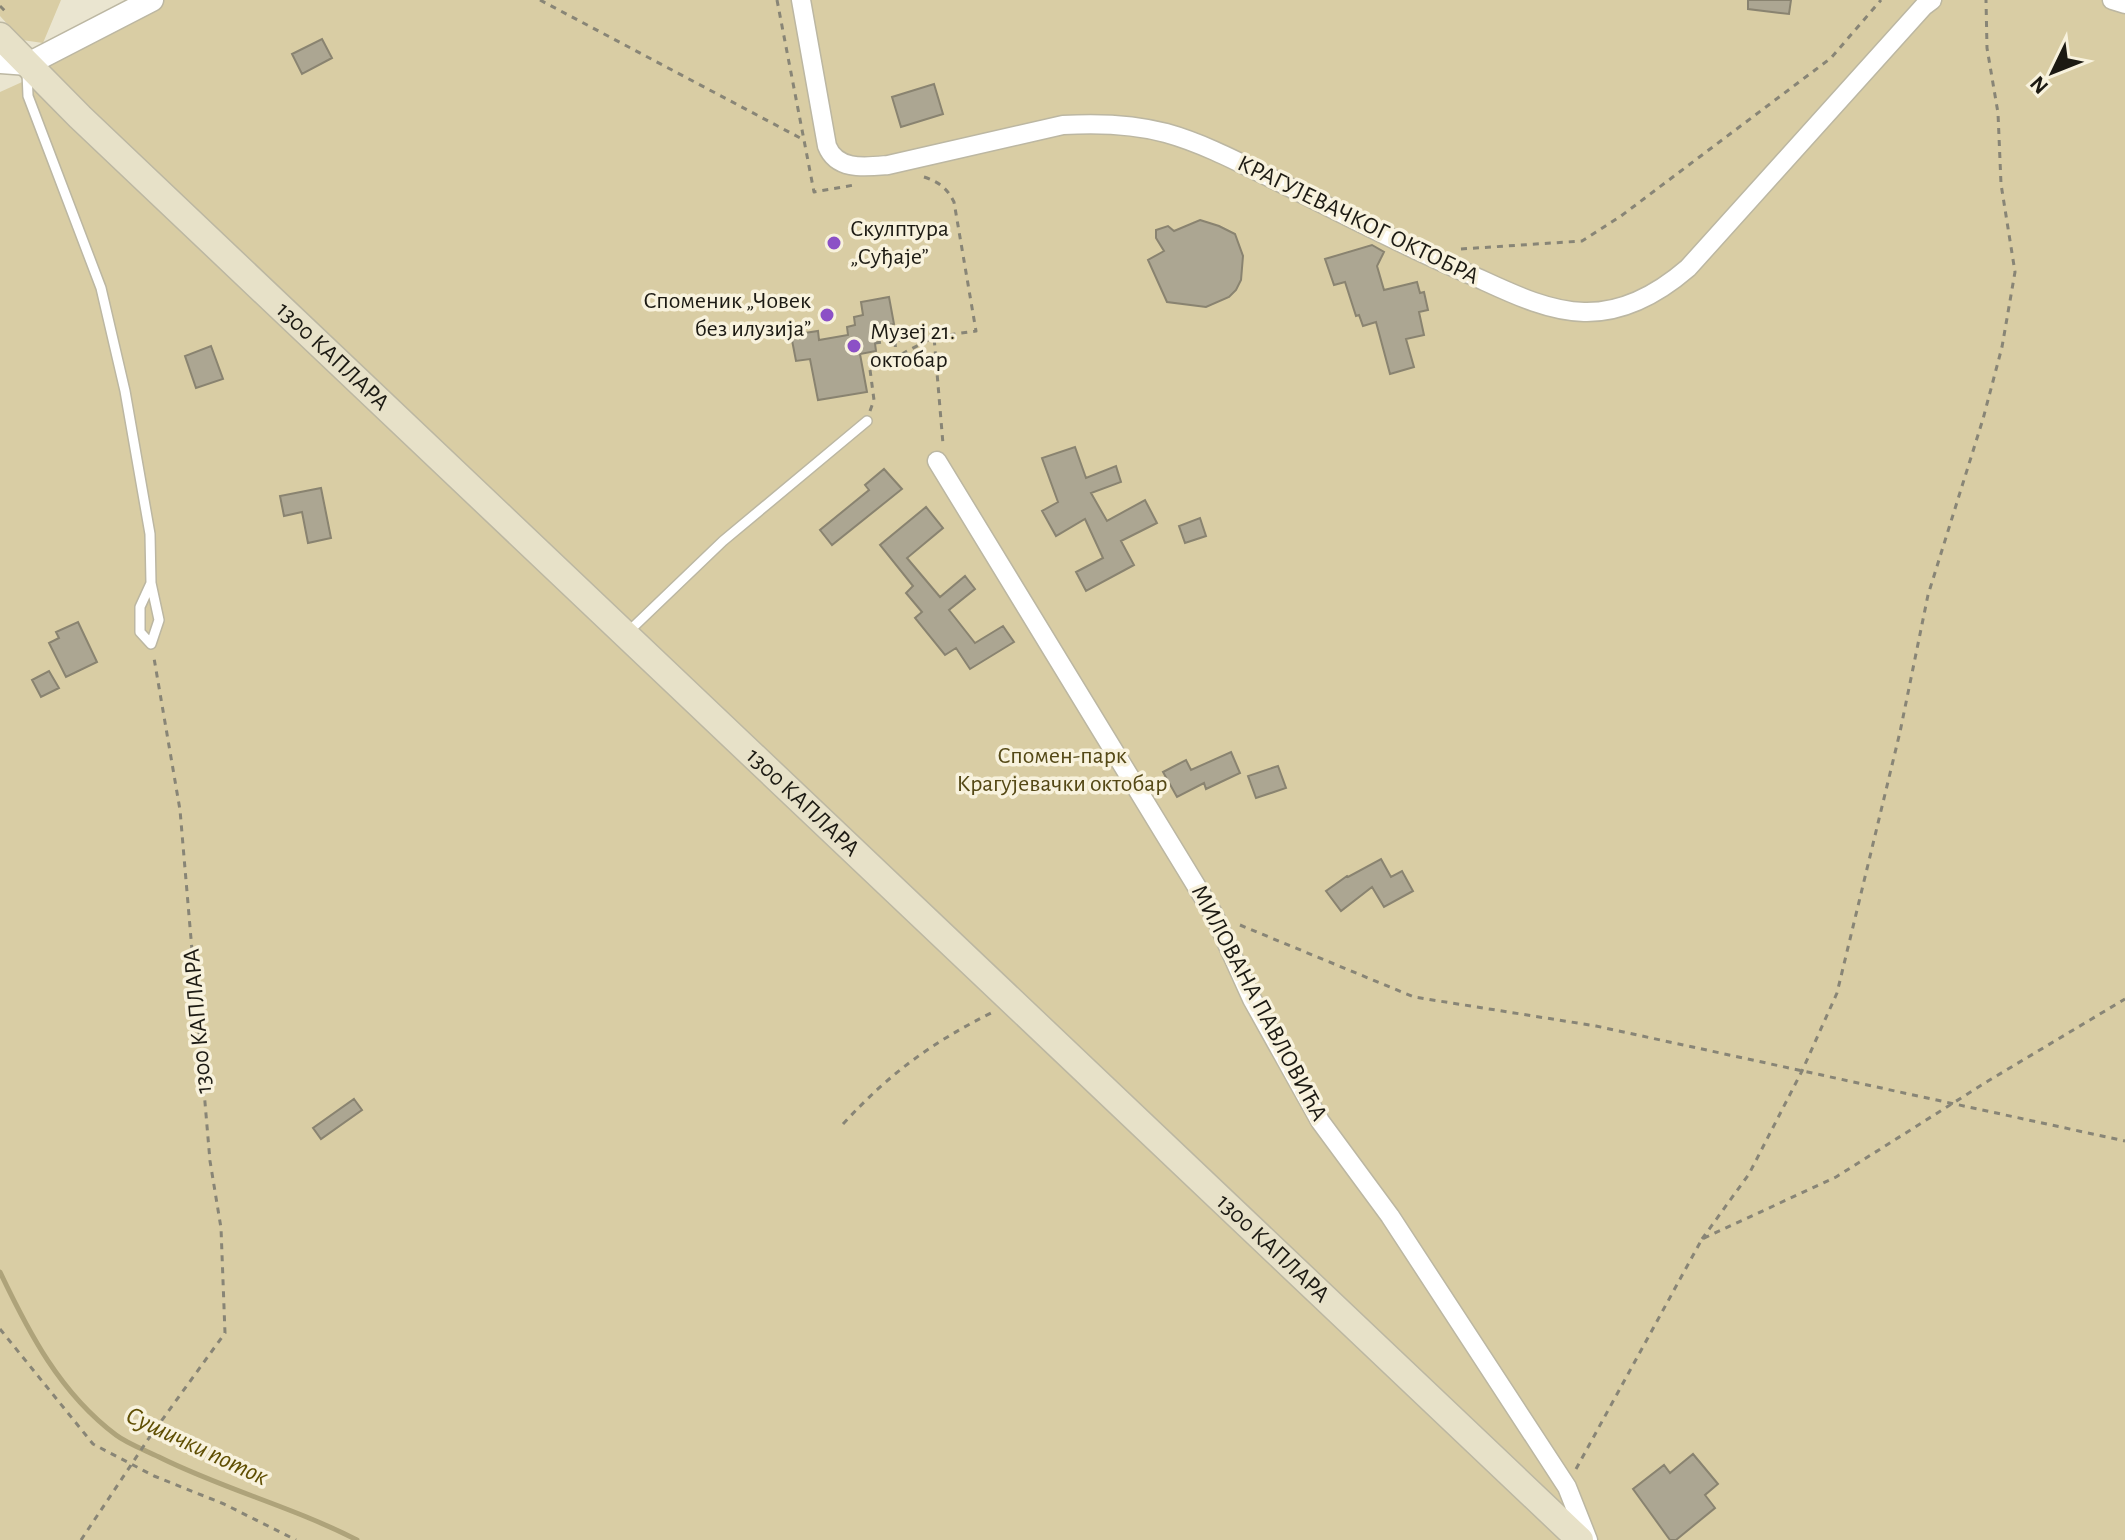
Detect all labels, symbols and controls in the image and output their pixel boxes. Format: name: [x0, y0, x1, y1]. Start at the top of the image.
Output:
north arrow: [2013, 32, 2093, 112]
text: N: [2026, 72, 2052, 98]
street label: КРАГУЈЕВАЧКОГ ОКТОБРА: [1234, 151, 1482, 289]
place label: Скулптура „Суђаје”: [850, 217, 949, 269]
marker: Скулптура „Суђаје”: [825, 234, 843, 252]
place label: Споменик „Човек без илузија”: [643, 289, 811, 341]
street label: 1300 КАПЛАРА: [271, 298, 394, 415]
marker: Споменик „Човек без илузија”: [818, 306, 836, 324]
place label: Музеј 21. октобар: [870, 320, 955, 372]
marker: Музеј 21. октобар: [845, 337, 863, 355]
street label: 1300 КАПЛАРА: [742, 744, 864, 861]
park label: Спомен-парк Крагујевачки октобар: [957, 744, 1167, 796]
street label: МИЛОВАНА ПАВЛОВИЋА: [1187, 881, 1331, 1125]
street label: 1300 КАПЛАРА: [180, 947, 216, 1095]
street label: 1300 КАПЛАРА: [1212, 1190, 1334, 1307]
water label: Сушички поток: [122, 1402, 272, 1490]

